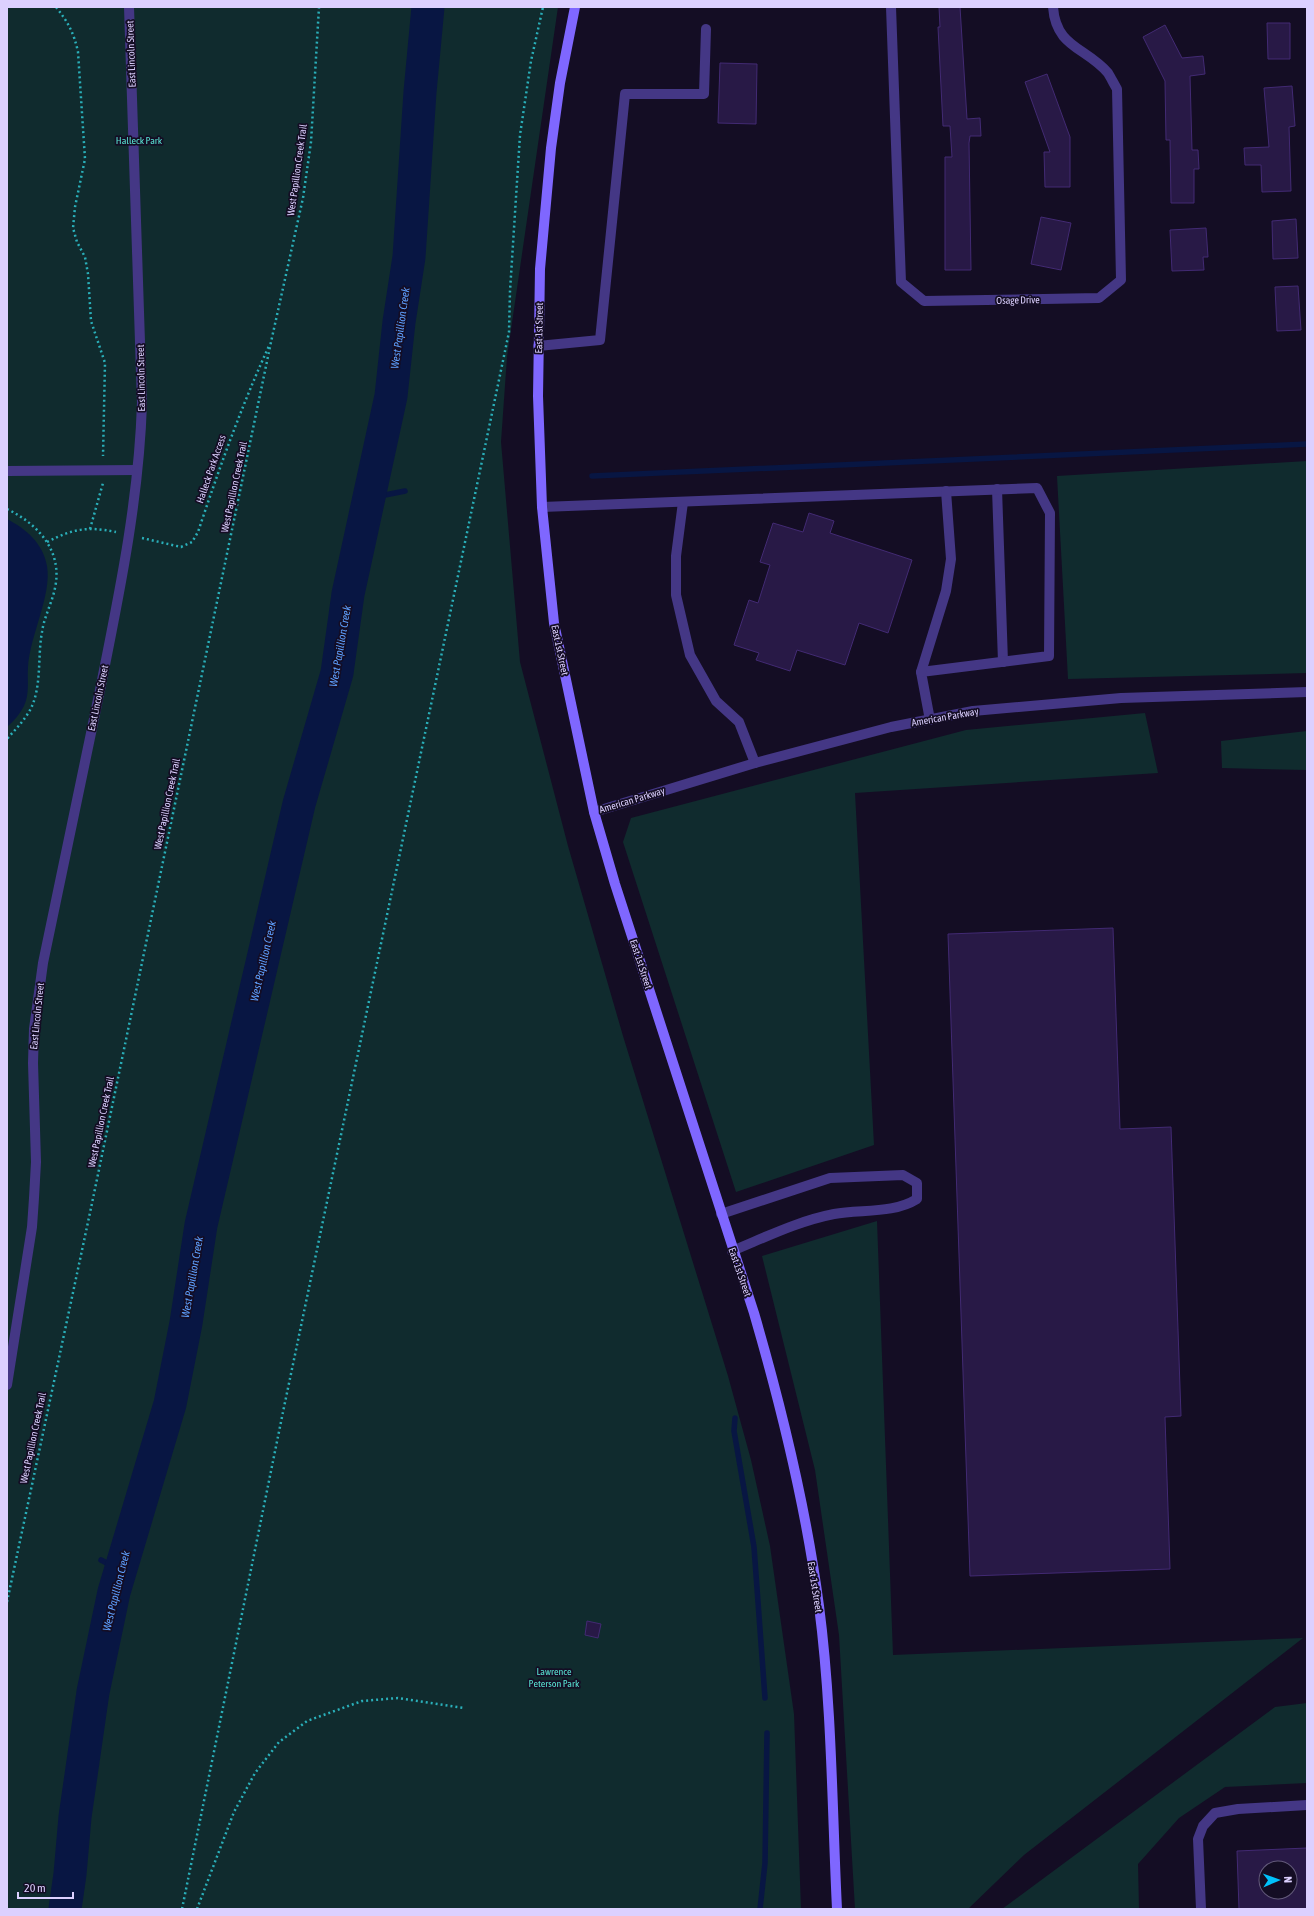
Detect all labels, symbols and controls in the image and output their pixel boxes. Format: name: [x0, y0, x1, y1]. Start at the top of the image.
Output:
street label: East Lincoln Street: [124, 20, 138, 88]
street label: West Papillion Creek Trail: [285, 123, 309, 217]
park label: Halleck Park: [116, 135, 163, 146]
water label: West Papillion Creek: [388, 286, 412, 370]
street label: Osage Drive: [996, 294, 1040, 306]
street label: East 1st Street: [533, 302, 545, 354]
street label: East Lincoln Street: [135, 344, 147, 412]
street label: Halleck Park Access: [194, 433, 228, 505]
street label: West Papillion Creek Trail: [219, 440, 249, 533]
water label: West Papillion Creek: [327, 604, 353, 688]
street label: East 1st Street: [549, 624, 571, 676]
street label: East Lincoln Street: [86, 664, 110, 732]
street label: American Parkway: [911, 706, 979, 728]
street label: West Papillion Creek Trail: [152, 757, 182, 850]
street label: American Parkway: [598, 785, 666, 815]
water label: West Papillion Creek: [248, 919, 278, 1002]
street label: East 1st Street: [628, 938, 654, 990]
street label: East Lincoln Street: [28, 982, 46, 1050]
street label: West Papillion Creek Trail: [86, 1075, 116, 1168]
water label: West Papillion Creek: [179, 1235, 205, 1319]
street label: East 1st Street: [726, 1246, 754, 1298]
street label: West Papillion Creek Trail: [18, 1391, 48, 1484]
water label: West Papillion Creek: [100, 1550, 132, 1632]
street label: East 1st Street: [806, 1561, 824, 1613]
park label: Lawrence Peterson Park: [529, 1666, 580, 1689]
north arrow: [1258, 1860, 1298, 1900]
scale bar: [18, 1874, 73, 1900]
text: N: [1282, 1876, 1294, 1883]
text: 20 m: [24, 1881, 46, 1895]

